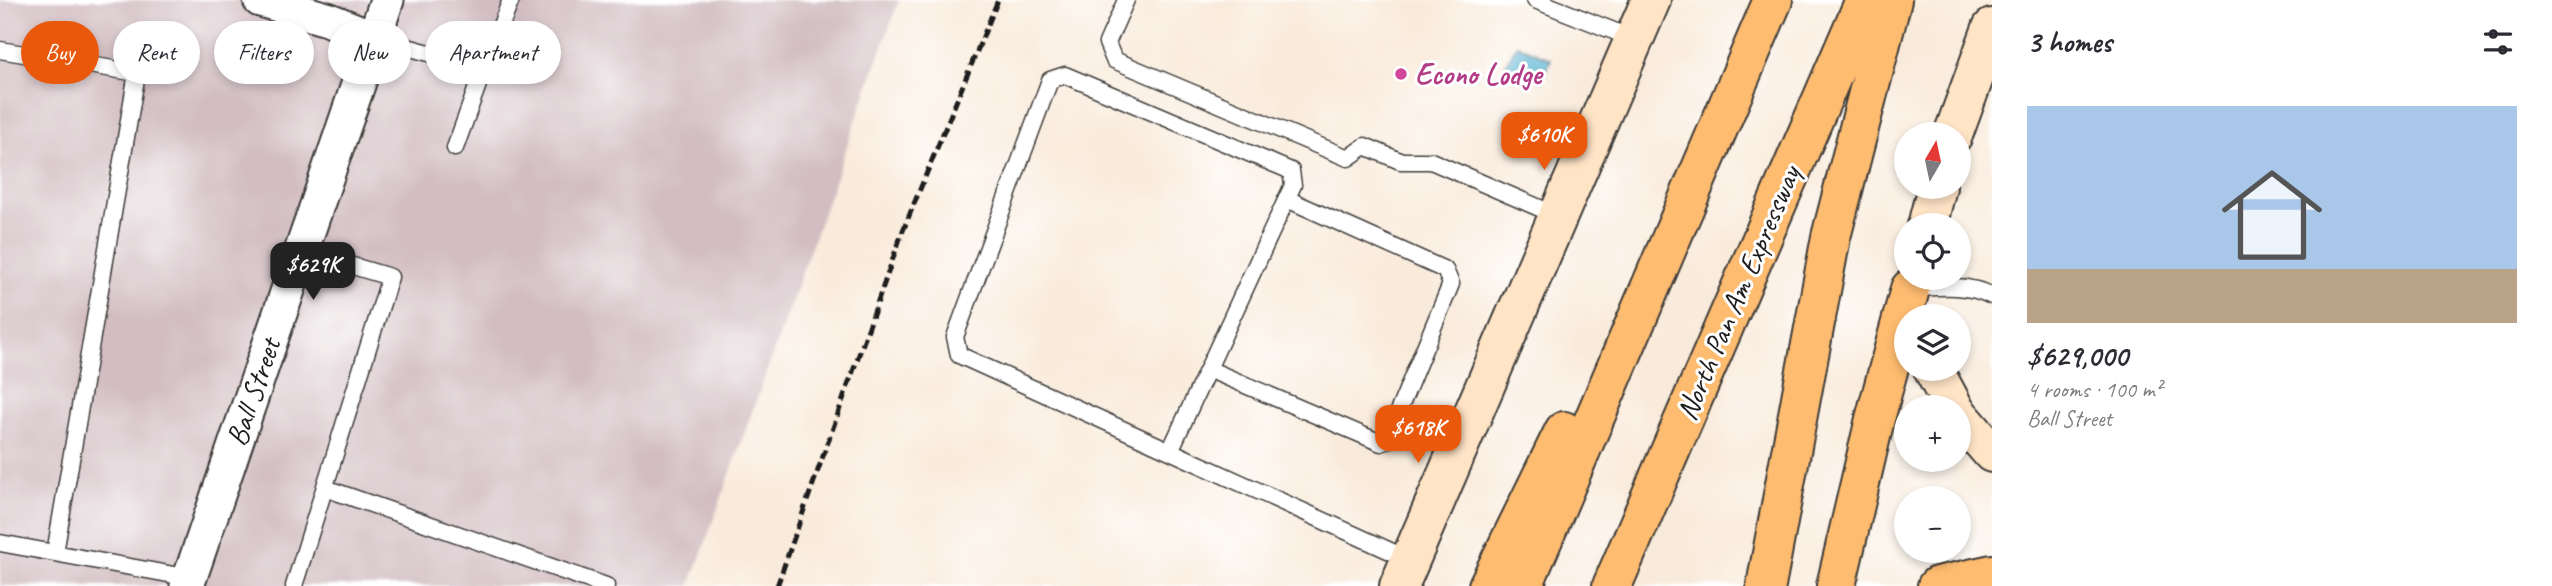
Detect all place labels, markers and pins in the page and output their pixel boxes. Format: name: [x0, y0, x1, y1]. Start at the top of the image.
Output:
place label: Econo Lodge: [1415, 55, 1544, 93]
marker: Econo Lodge: [1393, 66, 1409, 82]
pin: $610K: [1495, 113, 1593, 172]
pin: $629K: [264, 243, 362, 302]
pin: $618K: [1369, 406, 1467, 465]

